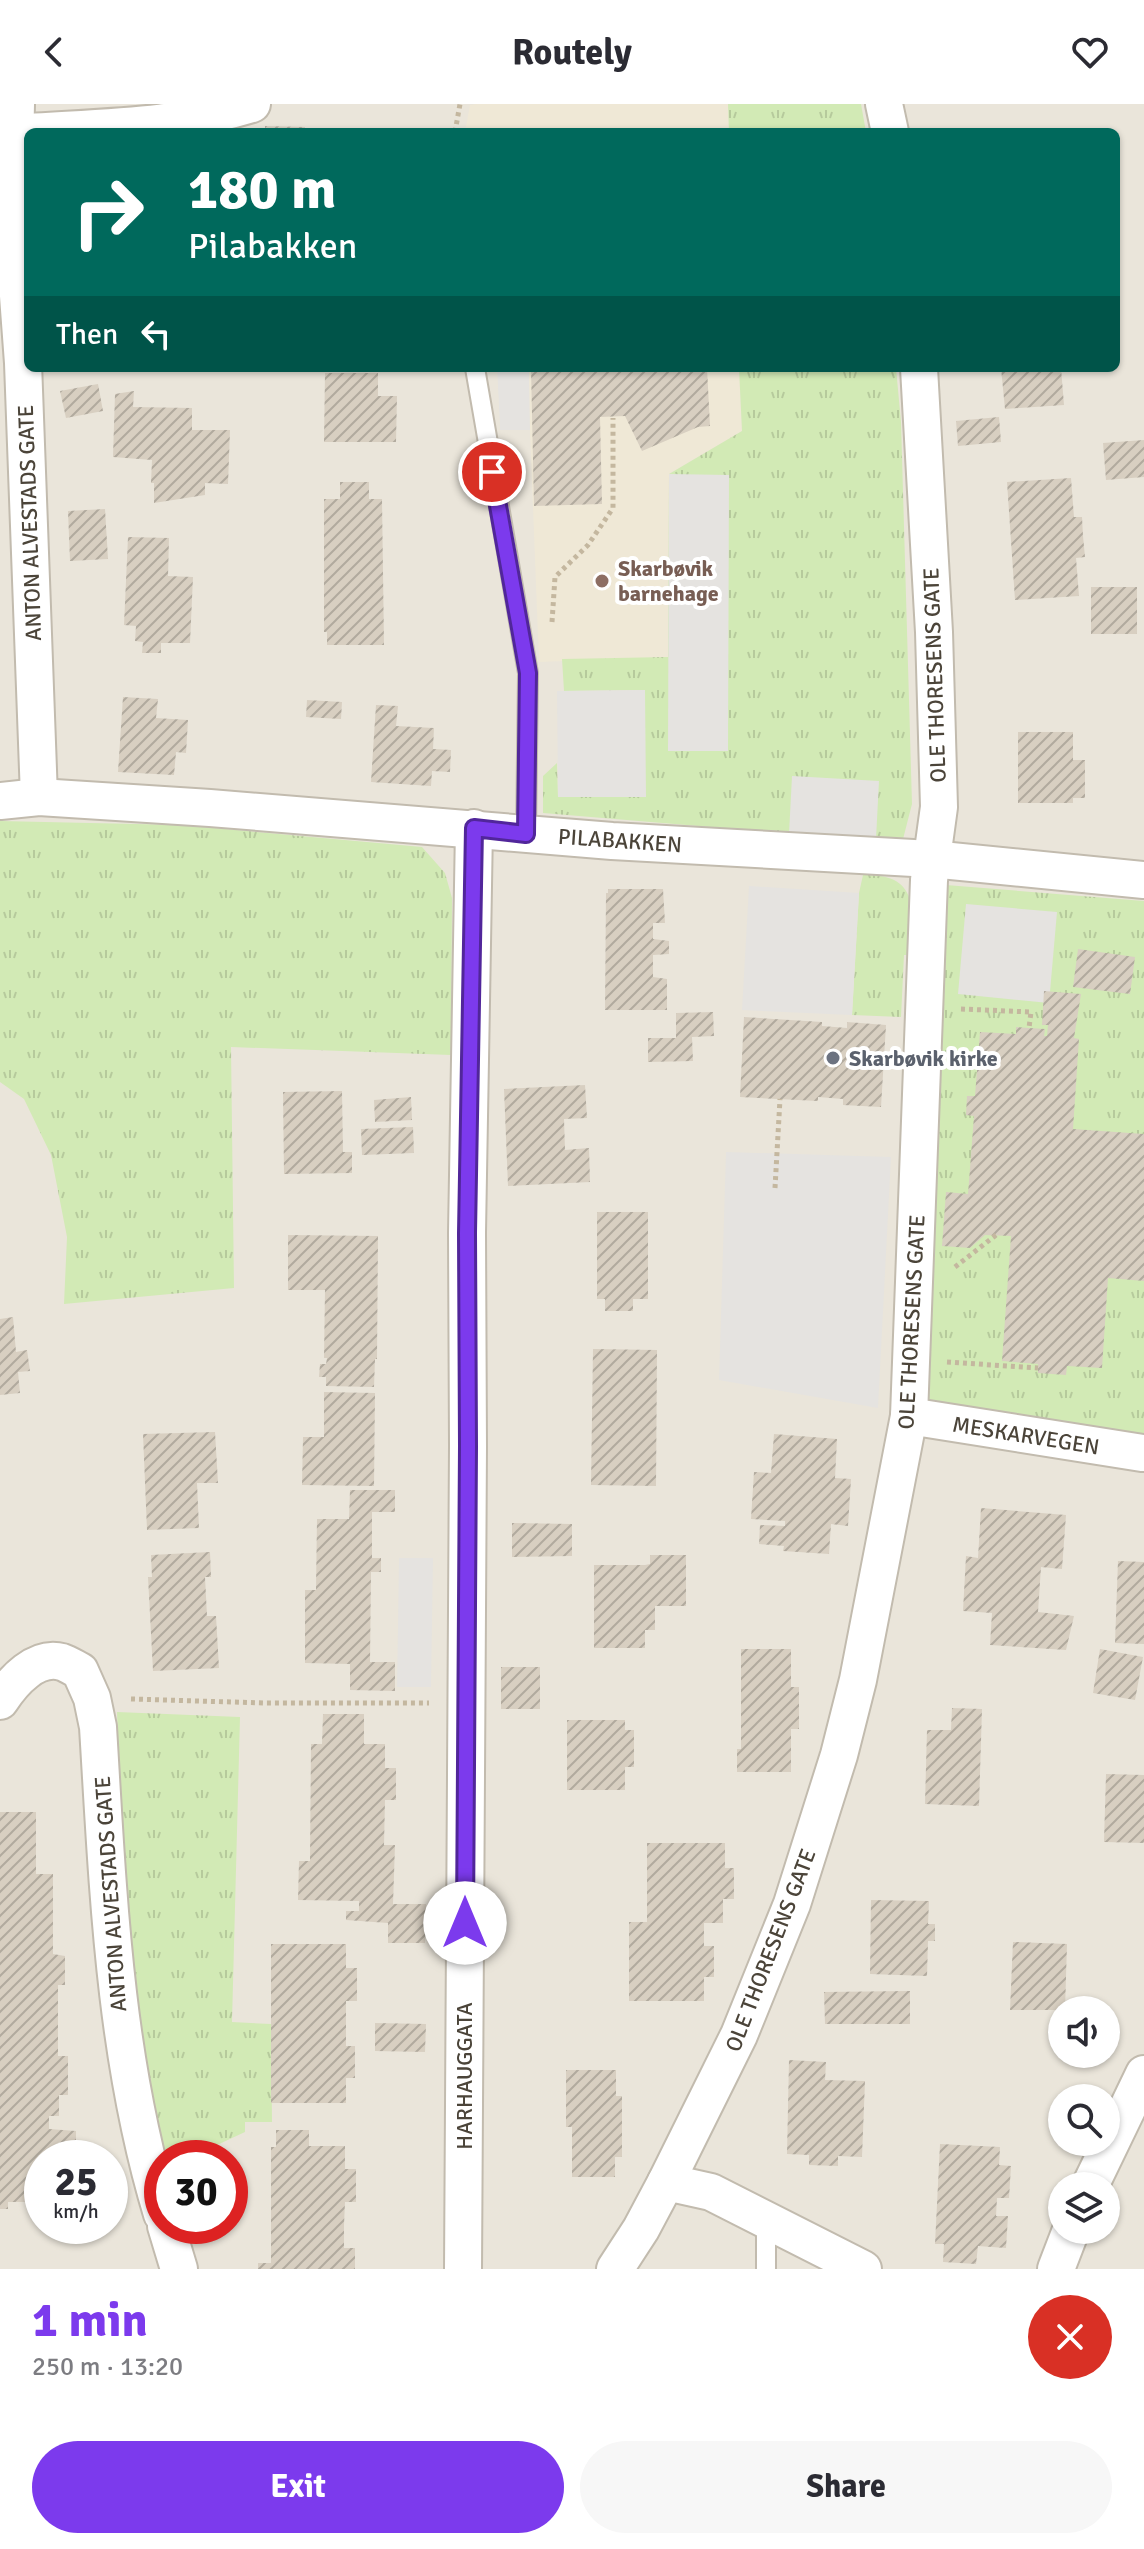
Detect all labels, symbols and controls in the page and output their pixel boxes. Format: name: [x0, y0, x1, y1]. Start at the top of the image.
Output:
icon: back: [32, 30, 76, 74]
text: Routely: [512, 30, 632, 75]
icon: heart: [1068, 30, 1112, 74]
text: 180 m: [188, 155, 336, 224]
icon: right: [56, 160, 160, 264]
text: Pilabakken: [188, 224, 357, 269]
icon: left: [134, 312, 178, 356]
text: Then: [56, 316, 118, 353]
street label: ANTON ALVESTADS GATE: [12, 404, 47, 642]
pin: [458, 438, 526, 506]
icon: arrive: [470, 450, 514, 494]
place label: Skarbøvik barnehage: [618, 555, 719, 607]
street label: OLE THORESENS GATE: [917, 567, 952, 783]
marker: Skarbøvik barnehage: [593, 572, 611, 590]
street label: PILABAKKEN: [557, 823, 683, 858]
place label: Skarbøvik kirke: [849, 1045, 998, 1072]
marker: Skarbøvik kirke: [824, 1049, 842, 1067]
street label: OLE THORESENS GATE: [892, 1214, 931, 1430]
street label: MESKARVEGEN: [951, 1411, 1101, 1460]
street label: ANTON ALVESTADS GATE: [89, 1775, 132, 2013]
street label: OLE THORESENS GATE: [719, 1845, 822, 2055]
position arrow: [423, 1881, 507, 1965]
map controls: [1048, 1996, 1120, 2244]
button: sound: [1048, 1996, 1120, 2068]
street label: HARHAUGGATA: [451, 2002, 478, 2150]
button: search: [1048, 2084, 1120, 2156]
speed limit sign: 30: [144, 2140, 248, 2244]
text: 25: [54, 2157, 98, 2207]
button: layers: [1048, 2172, 1120, 2244]
text: km/h: [53, 2199, 99, 2224]
text: 1 min: [32, 2291, 148, 2350]
button: close: [1028, 2295, 1112, 2379]
text: 250 m · 13:20: [32, 2351, 183, 2383]
button: Exit: [32, 2441, 564, 2533]
button: Share: [580, 2441, 1112, 2533]

